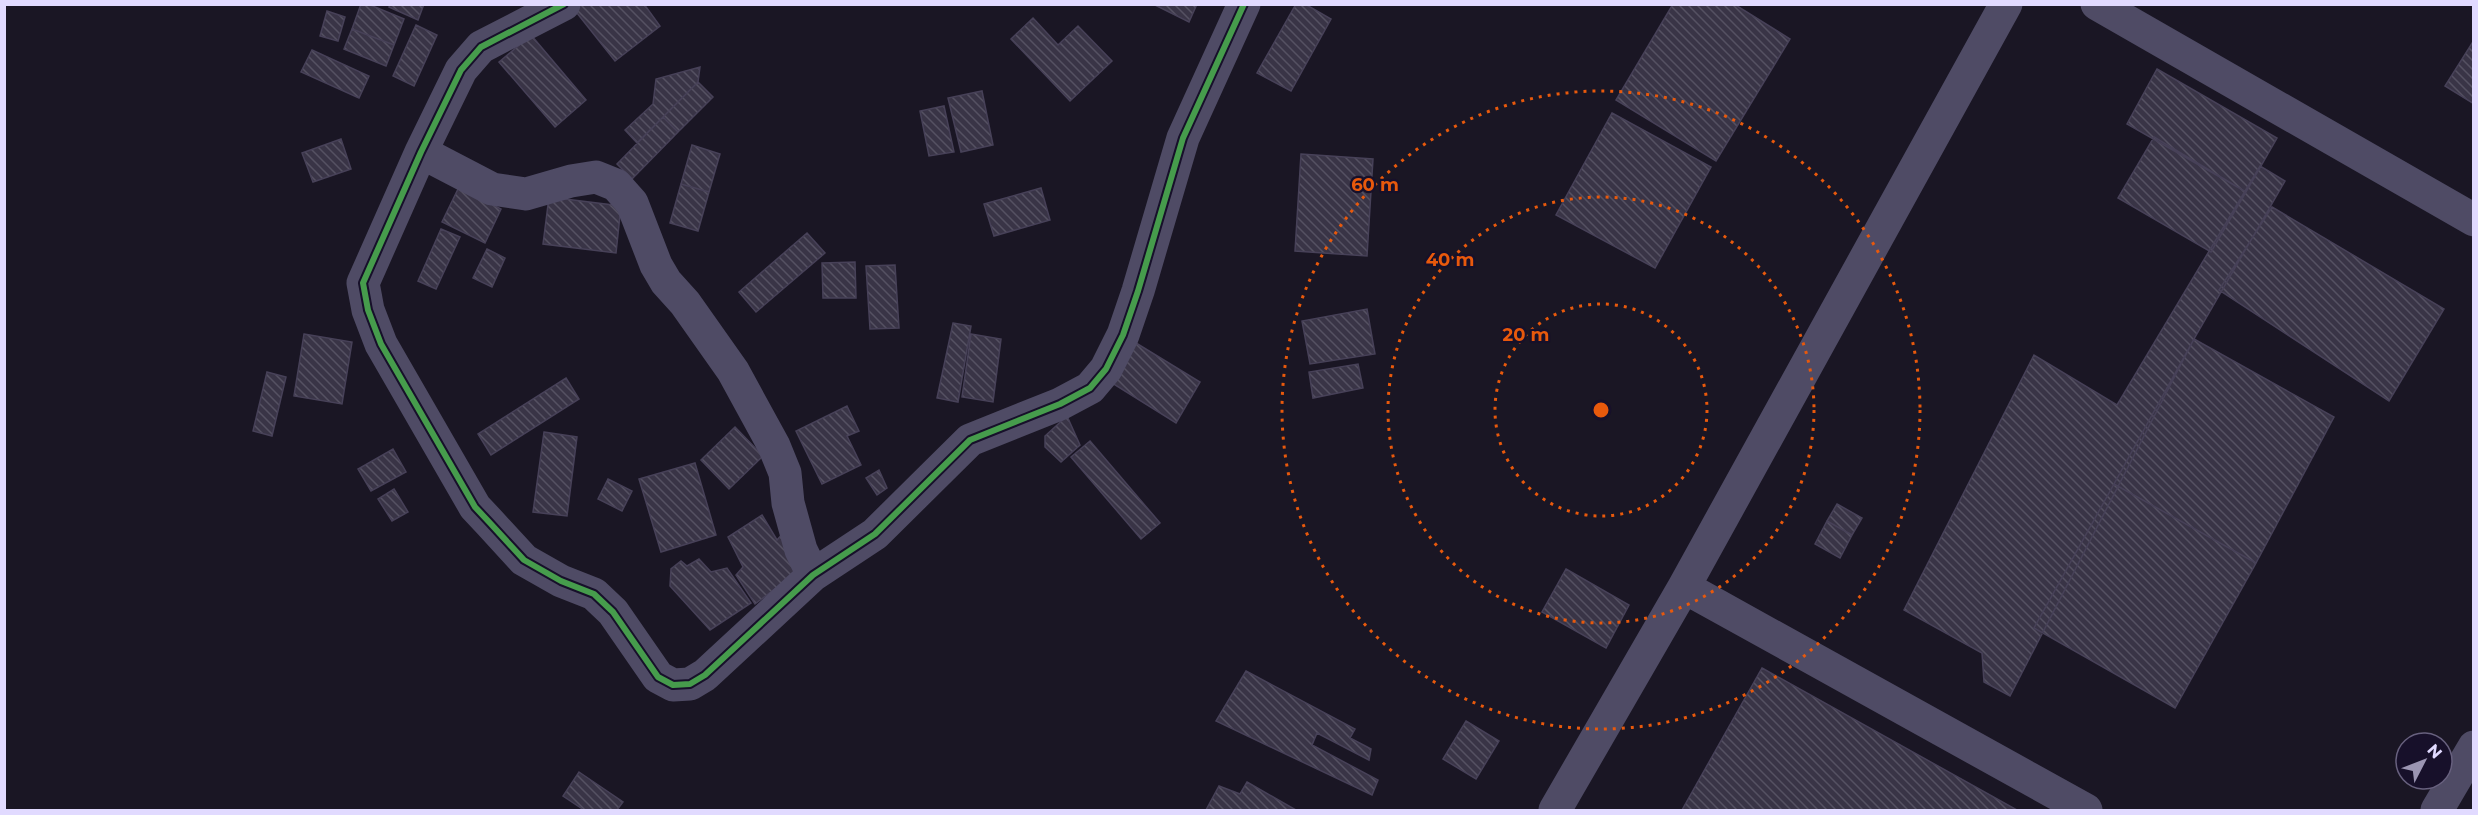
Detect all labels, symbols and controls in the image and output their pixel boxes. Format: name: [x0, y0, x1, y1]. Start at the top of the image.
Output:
text: 60 m: [1351, 174, 1399, 196]
text: 40 m: [1426, 249, 1474, 271]
text: 20 m: [1503, 324, 1549, 346]
centre of rings: [1591, 400, 1611, 420]
north arrow: [2394, 731, 2454, 791]
text: N: [2423, 740, 2446, 762]

